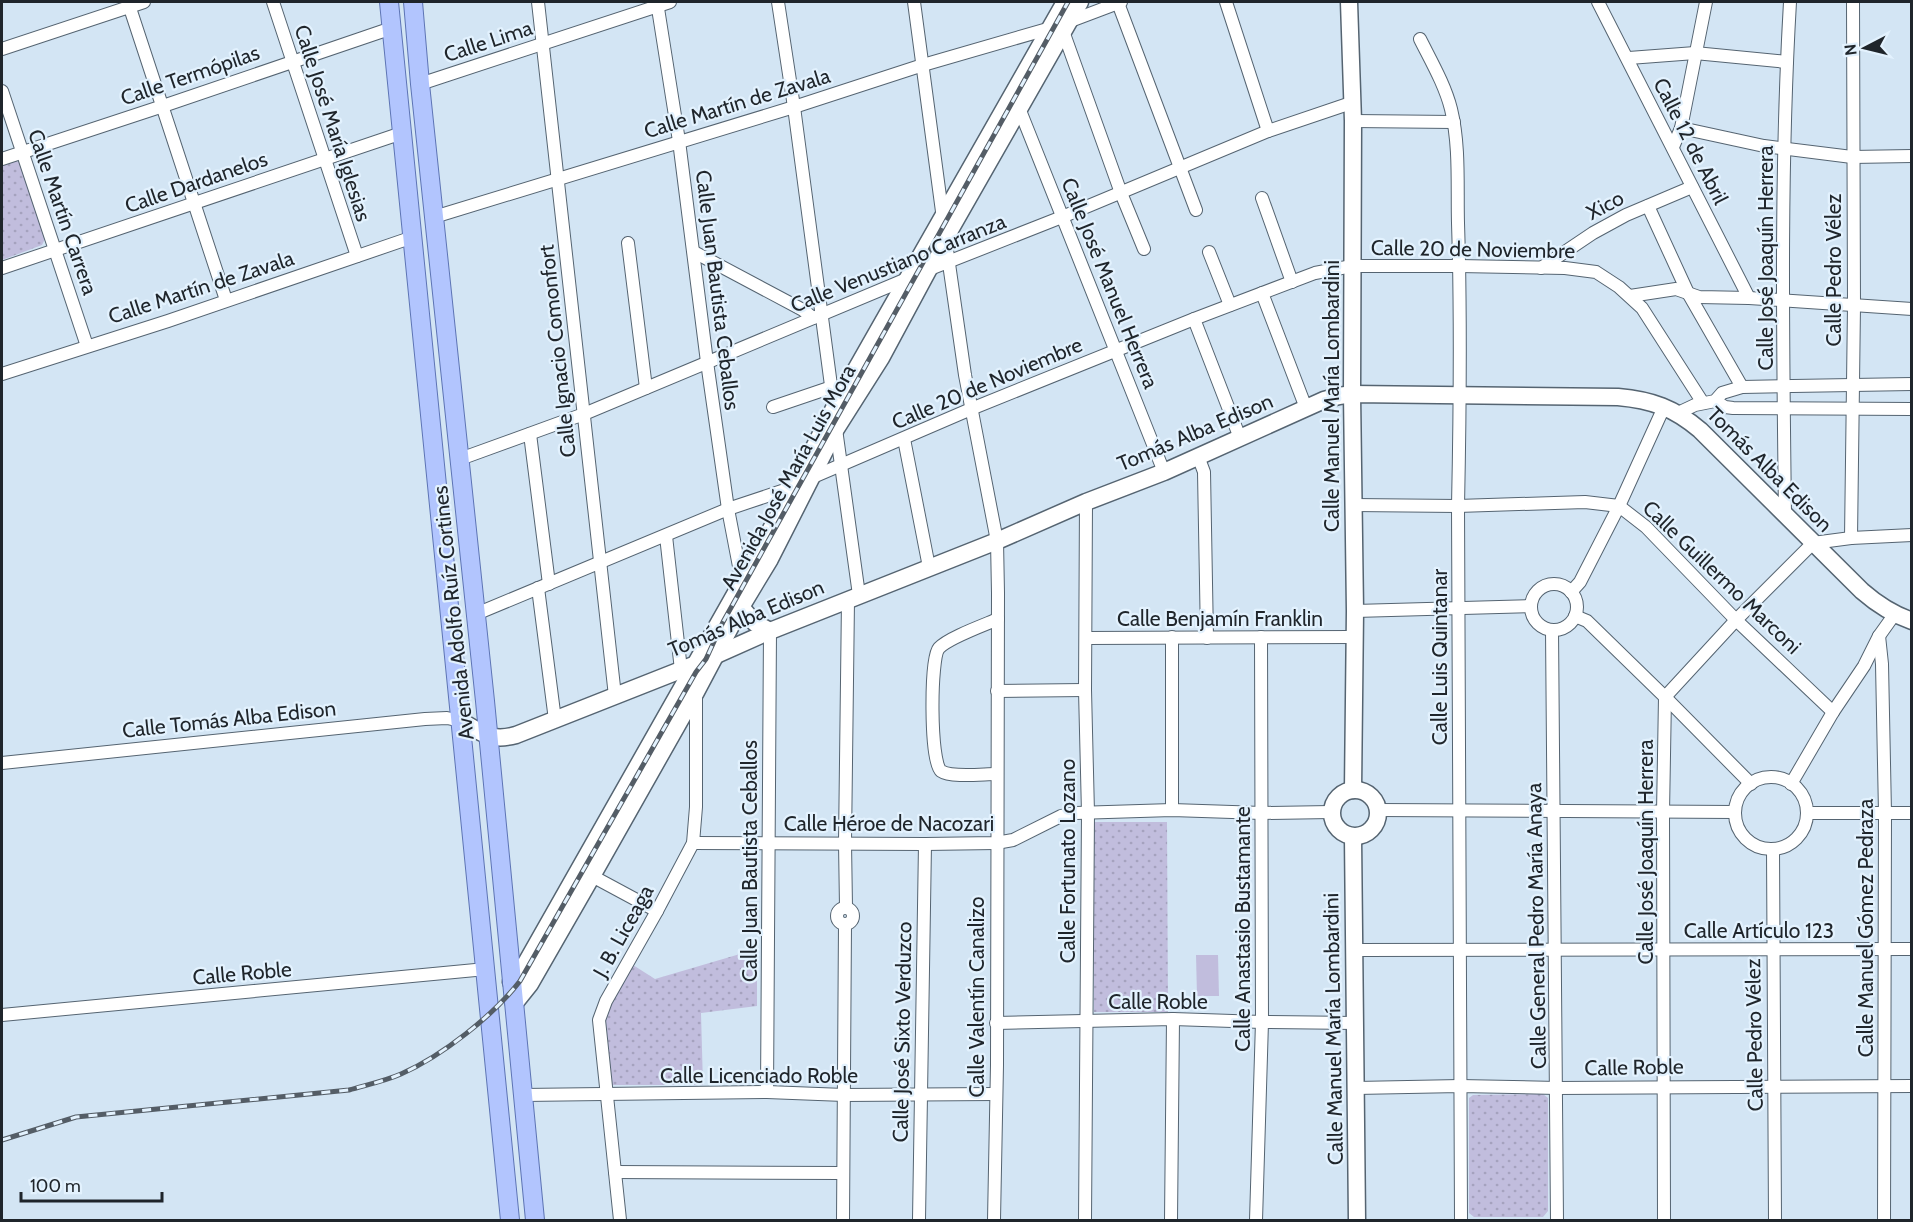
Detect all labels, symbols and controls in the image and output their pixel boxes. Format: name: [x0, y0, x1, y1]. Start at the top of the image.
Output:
street label: Calle Lima: [440, 15, 536, 67]
north arrow: [1835, 18, 1895, 78]
street label: Calle José María Iglesias: [289, 22, 377, 225]
street label: Calle Termópilas: [117, 39, 263, 110]
text: N: [1840, 43, 1861, 57]
street label: Calle Martín de Zavala: [641, 63, 833, 143]
street label: Calle 12 de Abril: [1648, 74, 1734, 208]
street label: Calle Martín Carrera: [23, 126, 103, 298]
street label: Calle Dardanelos: [121, 146, 271, 218]
street label: Calle José Joaquín Herrera: [1753, 146, 1778, 371]
street label: Calle Juan Bautista Ceballos: [691, 168, 745, 412]
street label: Calle José Manuel Herrera: [1056, 174, 1164, 392]
street label: Xico: [1582, 185, 1628, 225]
street label: Calle Pedro Vélez: [1821, 193, 1846, 346]
street label: Calle Venustiano Carranza: [787, 208, 1009, 318]
street label: Calle 20 de Noviembre: [1371, 235, 1576, 263]
street label: Calle Ignacio Comonfort: [533, 243, 581, 459]
street label: Calle Martín de Zavala: [105, 245, 297, 329]
street label: Calle Manuel María Lombardini: [1319, 260, 1344, 532]
street label: Calle 20 de Noviembre: [888, 331, 1086, 434]
street label: Avenida José María Luis Mora: [716, 360, 860, 594]
street label: Tomás Alba Edison: [1113, 388, 1277, 476]
street label: Tomás Alba Edison: [1702, 401, 1838, 537]
street label: Avenida Adolfo Ruíz Cortines: [427, 484, 479, 741]
street label: Calle Guillermo Marconi: [1638, 495, 1806, 659]
street label: Calle Luis Quintanar: [1427, 569, 1452, 745]
street label: Tomás Alba Edison: [664, 574, 828, 662]
street label: Calle Benjamín Franklin: [1117, 606, 1323, 632]
street label: Calle Tomás Alba Edison: [121, 695, 337, 743]
street label: Calle Juan Bautista Ceballos: [737, 740, 762, 982]
street label: Calle José Joaquín Herrera: [1633, 740, 1658, 965]
street label: Calle Fortunato Lozano: [1055, 759, 1080, 963]
street label: Calle General Pedro María Anaya: [1521, 783, 1551, 1069]
street label: Calle Manuel Gómez Pedraza: [1853, 799, 1878, 1057]
street label: Calle Anastasio Bustamante: [1230, 806, 1255, 1052]
street label: Calle Héroe de Nacozari: [784, 811, 994, 836]
street label: J. B. Liceaga: [587, 880, 659, 982]
street label: Calle Manuel María Lombardini: [1318, 893, 1348, 1165]
street label: Calle Valentín Canalizo: [964, 897, 989, 1097]
street label: Calle Artículo 123: [1684, 918, 1834, 943]
street label: Calle José Sixto Verduzco: [888, 921, 916, 1143]
street label: Calle Roble: [191, 956, 293, 990]
street label: Calle Pedro Vélez: [1740, 958, 1768, 1112]
street label: Calle Roble: [1108, 989, 1208, 1014]
street label: Calle Roble: [1584, 1054, 1684, 1080]
street label: Calle Licenciado Roble: [660, 1063, 858, 1088]
scale bar: [21, 1165, 162, 1203]
text: 100 m: [30, 1175, 81, 1197]

